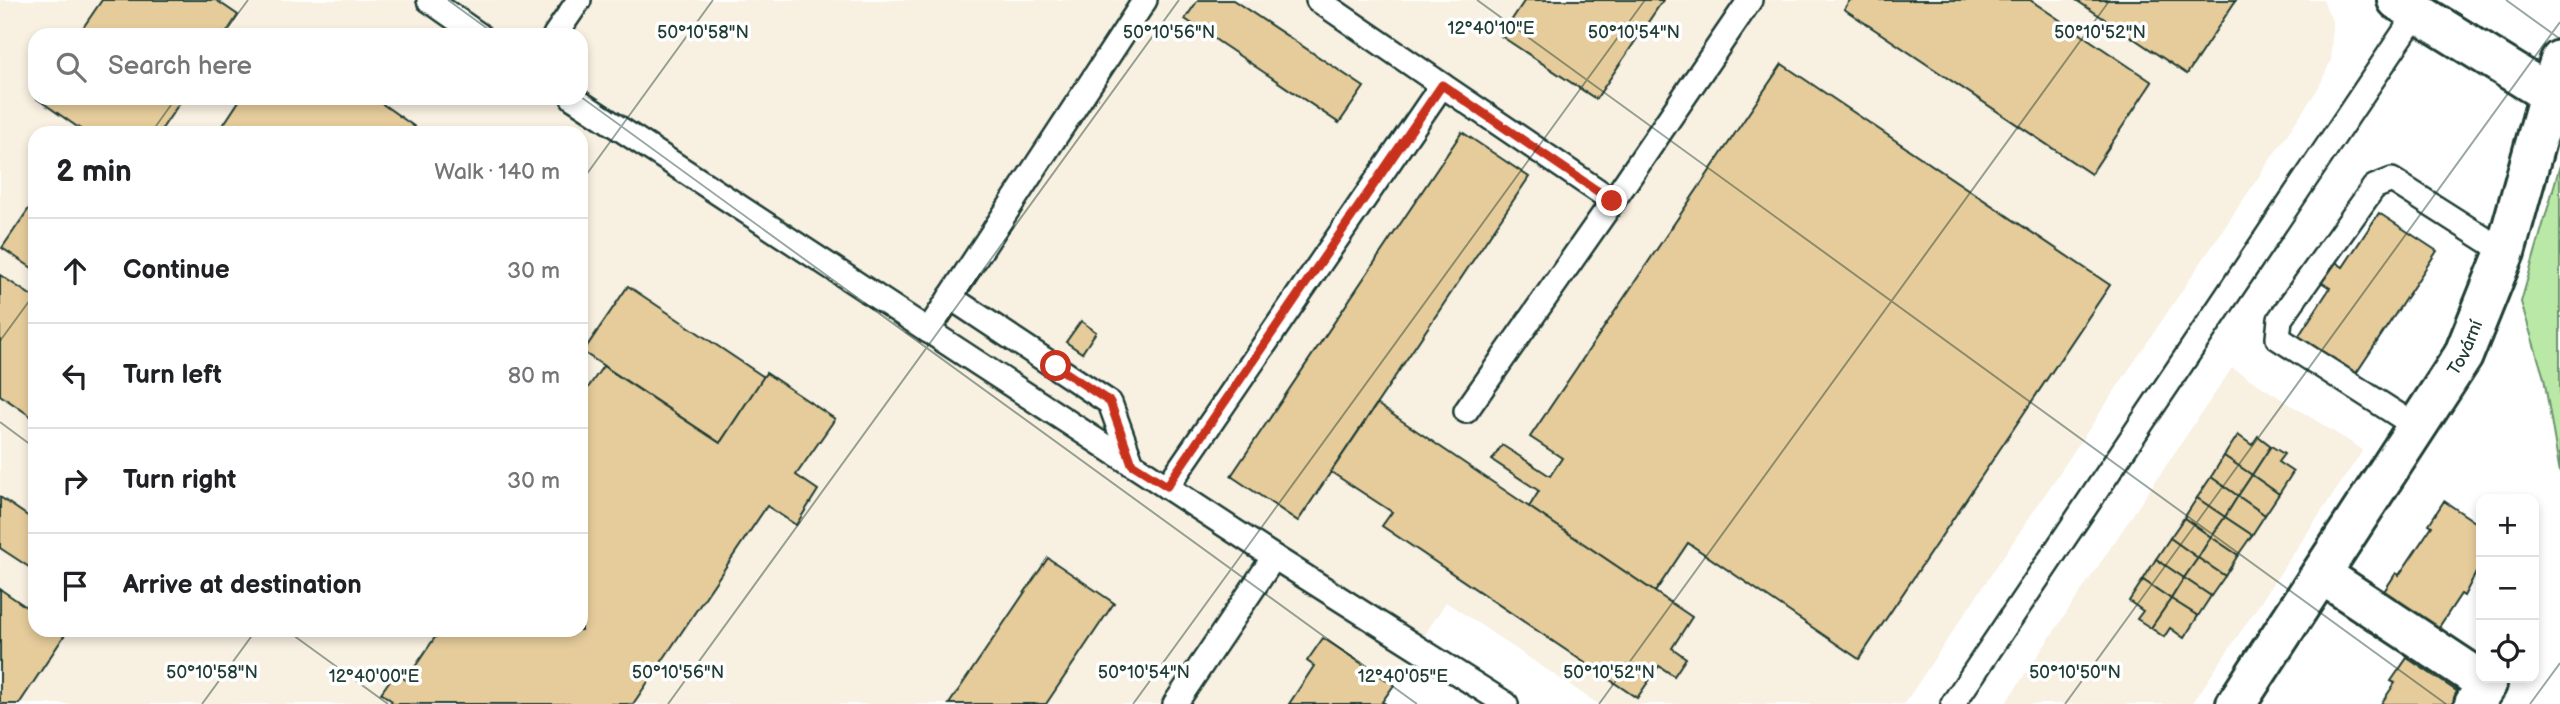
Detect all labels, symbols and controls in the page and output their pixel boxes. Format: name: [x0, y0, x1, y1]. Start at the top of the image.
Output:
text: 12°40'10"E: [1447, 18, 1535, 39]
text: 50°10'58"N: [657, 22, 749, 43]
text: 50°10'56"N: [1123, 22, 1215, 43]
text: 50°10'54"N: [1588, 22, 1680, 43]
text: 50°10'52"N: [2054, 22, 2146, 43]
search box: [28, 28, 588, 105]
icon: search: [52, 48, 90, 86]
text: Search here: [108, 51, 252, 82]
text: 2 min: [56, 154, 132, 190]
text: Walk · 140 m: [434, 158, 560, 186]
route end: [1596, 185, 1627, 216]
icon: ahead: [56, 252, 94, 290]
text: Continue: [123, 255, 230, 286]
text: 30 m: [507, 257, 560, 285]
street label: Tovární: [2443, 317, 2488, 379]
route start: [1040, 350, 1071, 381]
icon: left: [56, 357, 94, 395]
text: Turn left: [123, 360, 222, 391]
text: 80 m: [508, 362, 560, 390]
icon: right: [56, 462, 94, 500]
text: Turn right: [123, 465, 236, 496]
text: 30 m: [507, 467, 560, 495]
map controls: [2476, 494, 2539, 683]
button: +: [2476, 494, 2539, 557]
button: −: [2476, 557, 2539, 620]
icon: arrive: [56, 567, 94, 605]
text: Arrive at destination: [123, 570, 362, 601]
button: locate: [2476, 620, 2539, 683]
text: 50°10'58"N: [166, 662, 258, 683]
text: 50°10'56"N: [632, 662, 724, 683]
text: 50°10'54"N: [1098, 662, 1190, 683]
text: 50°10'52"N: [1563, 662, 1655, 683]
text: 50°10'50"N: [2029, 662, 2121, 683]
text: 12°40'00"E: [329, 666, 419, 687]
text: 12°40'05"E: [1358, 666, 1448, 687]

